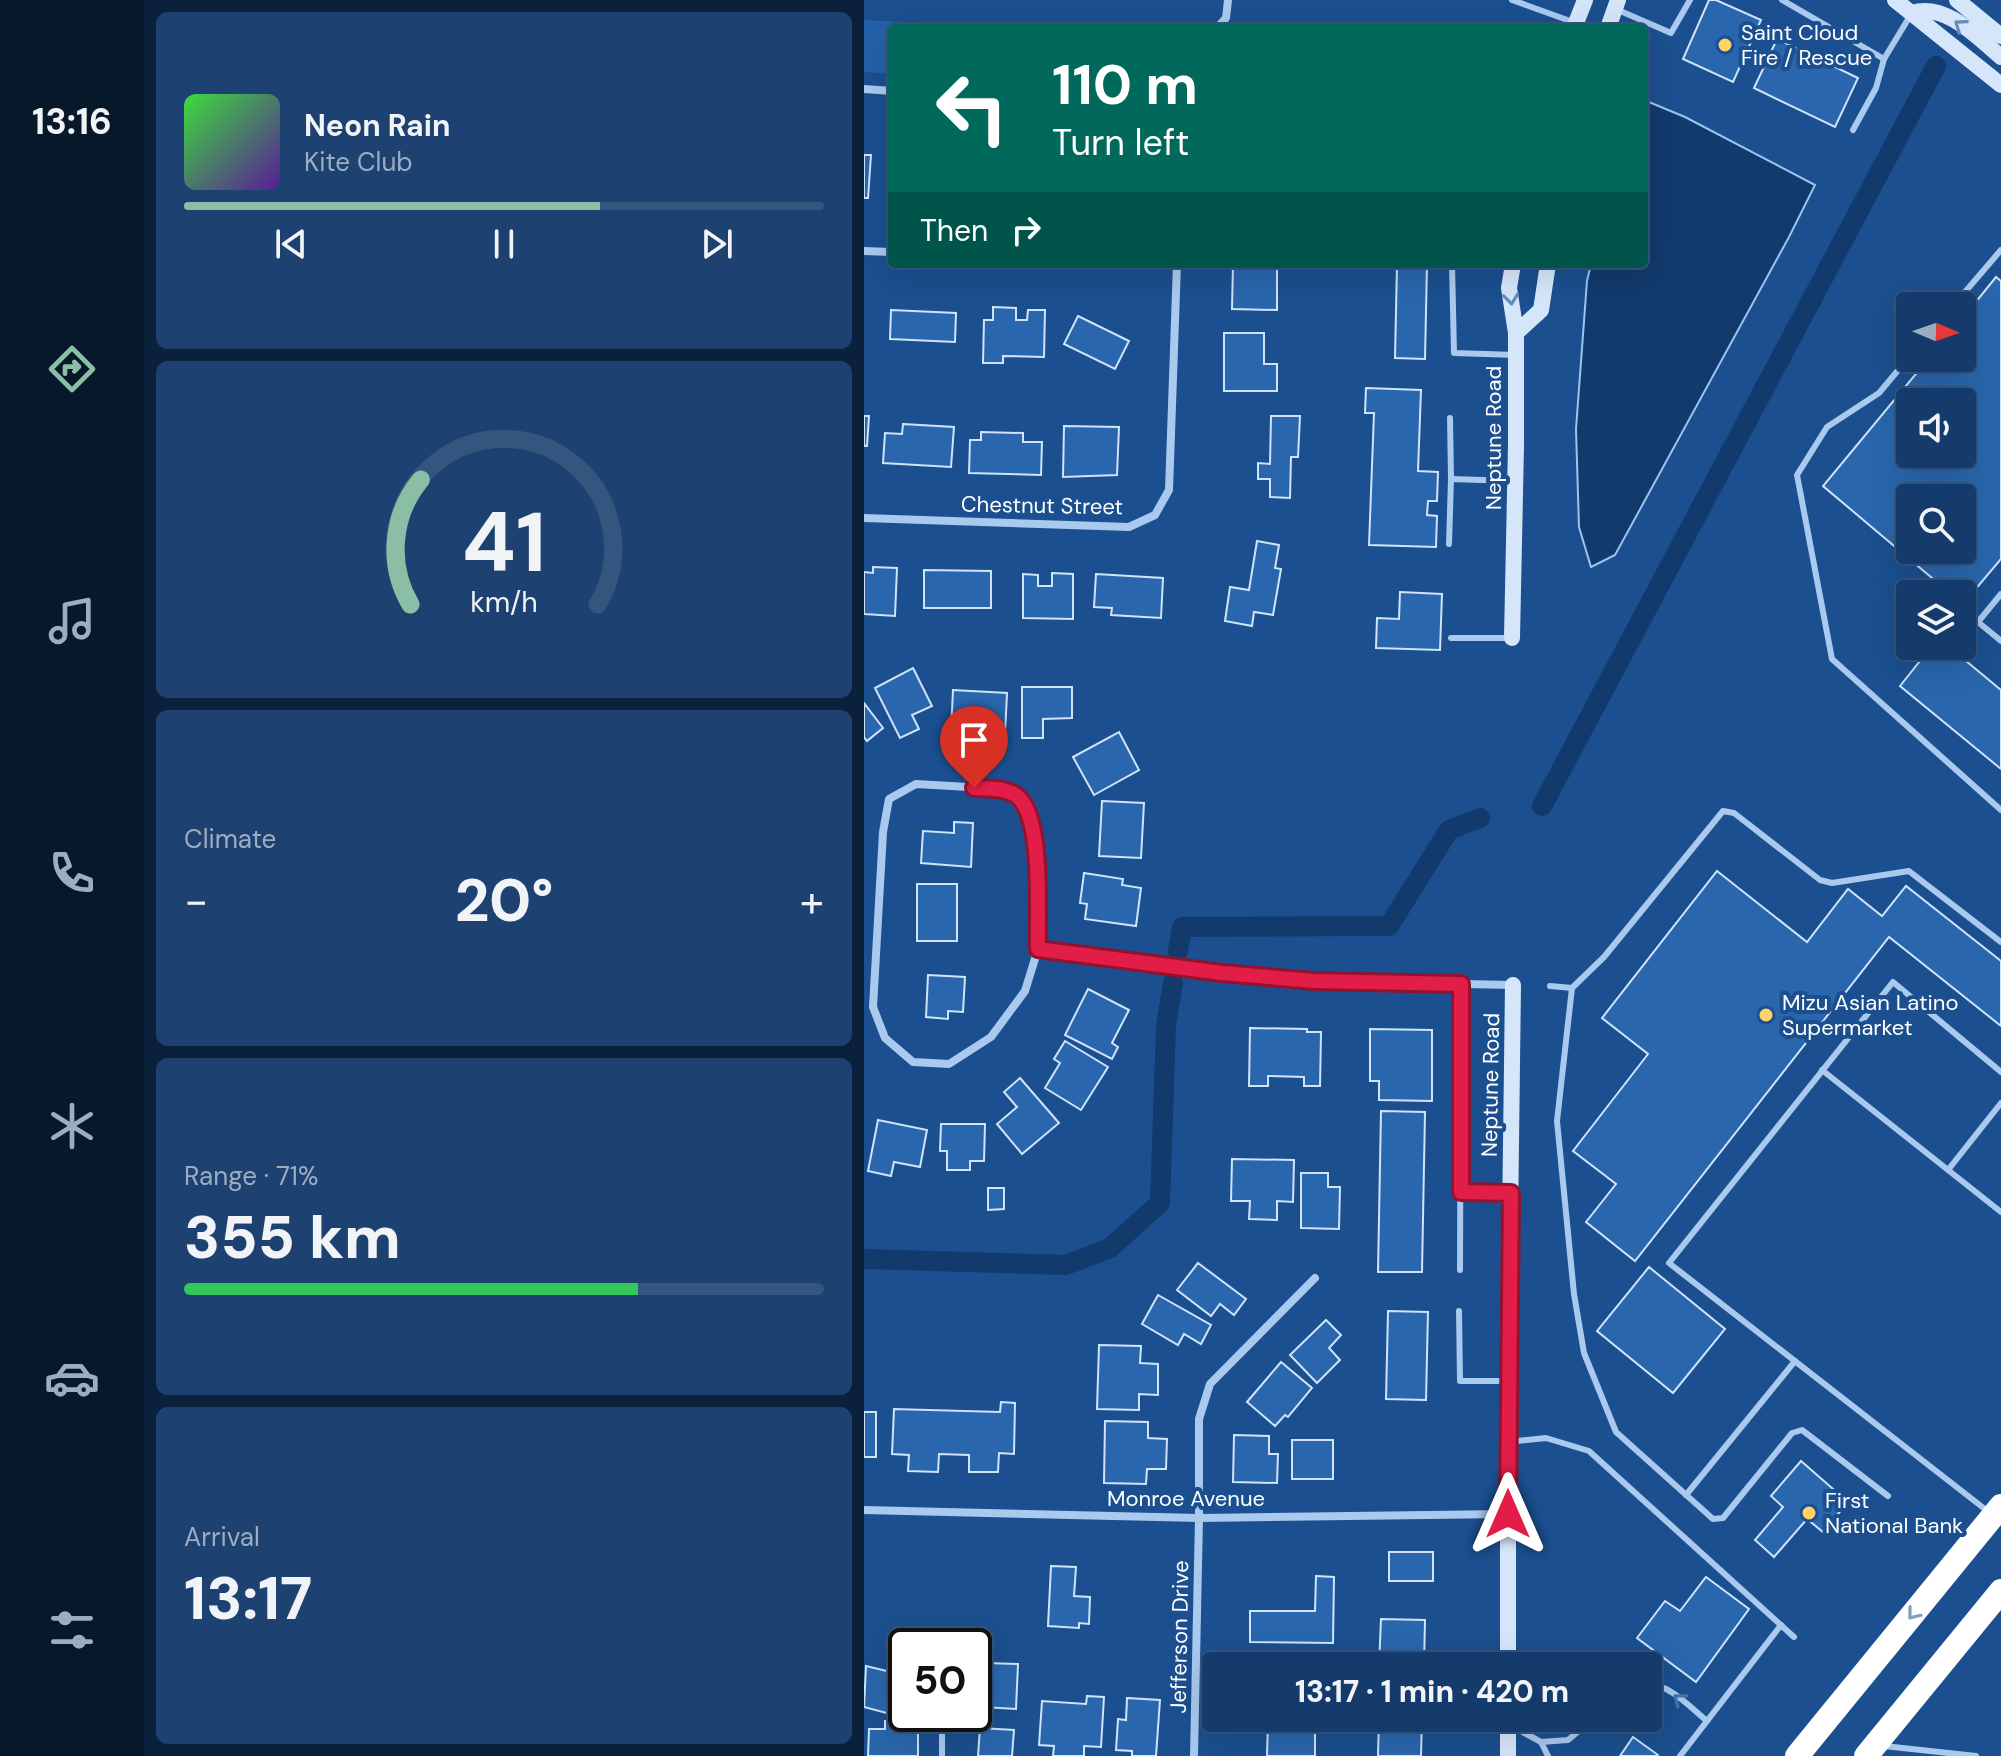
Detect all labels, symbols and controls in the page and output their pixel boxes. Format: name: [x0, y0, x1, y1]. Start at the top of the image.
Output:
place label: Saint Cloud Fire / Rescue: [1741, 18, 1872, 72]
one-way arrow: [1954, 20, 1968, 35]
marker: Saint Cloud Fire / Rescue: [1716, 36, 1734, 54]
text: 110 m: [1052, 48, 1198, 121]
icon: left: [920, 56, 1024, 160]
text: 13:16: [32, 98, 112, 145]
text: Neon Rain: [304, 106, 450, 145]
text: Turn left: [1052, 119, 1189, 166]
text: Kite Club: [304, 145, 413, 179]
icon: right: [1004, 208, 1048, 252]
text: Then: [920, 211, 988, 250]
icon: previous: [269, 222, 313, 266]
icon: pause: [482, 222, 526, 266]
icon: next: [695, 222, 739, 266]
north arrow: [1896, 292, 1976, 372]
map controls: [1896, 292, 1976, 660]
one-way arrow: [1503, 293, 1520, 306]
icon: directions: [44, 341, 100, 397]
street label: Neptune Road: [1479, 366, 1508, 510]
button: sound: [1896, 388, 1976, 468]
button: search: [1896, 484, 1976, 564]
text: 41: [462, 488, 546, 597]
street label: Chestnut Street: [961, 490, 1123, 521]
button: layers: [1896, 580, 1976, 660]
text: km/h: [470, 584, 538, 621]
icon: music: [44, 593, 100, 649]
pin: [940, 706, 1008, 788]
icon: arrive: [952, 718, 996, 762]
text: Climate: [184, 822, 276, 856]
icon: phone: [44, 845, 100, 901]
text: 20°: [455, 861, 553, 940]
text: −: [184, 872, 208, 930]
text: +: [800, 872, 824, 930]
place label: Mizu Asian Latino Supermarket: [1782, 988, 1959, 1042]
marker: Mizu Asian Latino Supermarket: [1757, 1006, 1775, 1024]
street label: Neptune Road: [1475, 1013, 1506, 1157]
icon: climate: [44, 1098, 100, 1154]
text: Range · 71%: [184, 1159, 318, 1193]
text: 355 km: [184, 1198, 401, 1277]
icon: car: [44, 1350, 100, 1406]
position arrow: [1466, 1472, 1550, 1556]
street label: Monroe Avenue: [1107, 1484, 1265, 1513]
place label: First National Bank: [1825, 1486, 1963, 1540]
marker: First National Bank: [1800, 1504, 1818, 1522]
text: Arrival: [184, 1520, 260, 1554]
text: 13:17: [184, 1559, 312, 1638]
street label: Jefferson Drive: [1164, 1560, 1195, 1714]
icon: filters: [44, 1602, 100, 1658]
one-way arrow: [1908, 1605, 1922, 1620]
speed limit sign: 50: [888, 1628, 992, 1732]
text: 13:17 · 1 min · 420 m: [1295, 1672, 1569, 1711]
one-way arrow: [1674, 1694, 1688, 1709]

